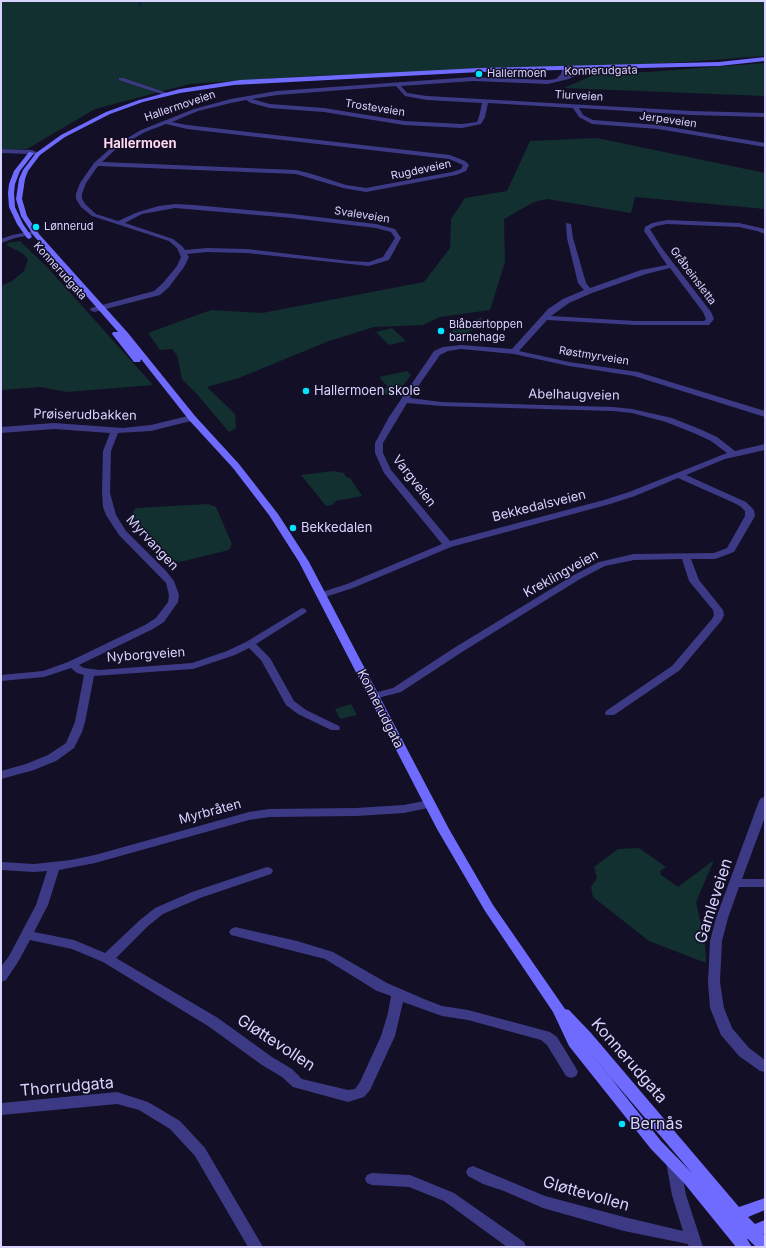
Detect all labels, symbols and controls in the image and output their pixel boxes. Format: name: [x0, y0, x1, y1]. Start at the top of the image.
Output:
street label: Konnerudgata: [564, 64, 638, 78]
place label: Hallermoen: [487, 67, 547, 81]
marker: Hallermoen: [474, 69, 484, 79]
street label: Hallermoveien: [143, 88, 217, 124]
street label: Tiurveien: [554, 88, 604, 104]
street label: Trosteveien: [344, 97, 406, 119]
street label: Jerpeveien: [638, 109, 698, 131]
district label: Hallermoen: [103, 136, 177, 152]
street label: Rugdeveien: [390, 157, 452, 183]
street label: Svaleveien: [333, 204, 391, 226]
place label: Lønnerud: [44, 220, 94, 234]
marker: Lønnerud: [31, 222, 41, 232]
street label: Konnerudgata: [31, 239, 89, 303]
street label: Gråbeinsletta: [667, 245, 719, 307]
place label: Blåbærtoppen barnehage: [449, 318, 523, 344]
marker: Blåbærtoppen barnehage: [436, 326, 446, 336]
street label: Røstmyrveien: [558, 344, 630, 368]
place label: Hallermoen skole: [314, 383, 420, 399]
marker: Hallermoen skole: [301, 386, 311, 396]
street label: Abelhaugveien: [528, 386, 620, 404]
street label: Prøiserudbakken: [33, 406, 137, 424]
street label: Vargveien: [389, 452, 439, 510]
street label: Bekkedalsveien: [491, 487, 587, 525]
street label: Myrvangen: [123, 512, 181, 574]
place label: Bekkedalen: [301, 520, 372, 536]
marker: Bekkedalen: [288, 523, 298, 533]
street label: Kreklingveien: [521, 547, 601, 601]
street label: Nyborgveien: [106, 644, 186, 666]
street label: Konnerudgata: [353, 667, 407, 751]
street label: Myrbråten: [177, 796, 243, 828]
street label: Gamleveien: [691, 856, 737, 946]
street label: Gløttevollen: [233, 1011, 319, 1075]
street label: Konnerudgata: [587, 1015, 671, 1107]
street label: Thorrudgata: [19, 1073, 115, 1101]
place label: Bernås: [630, 1114, 683, 1134]
marker: Bernås: [617, 1119, 627, 1129]
street label: Gløttevollen: [541, 1172, 631, 1216]

